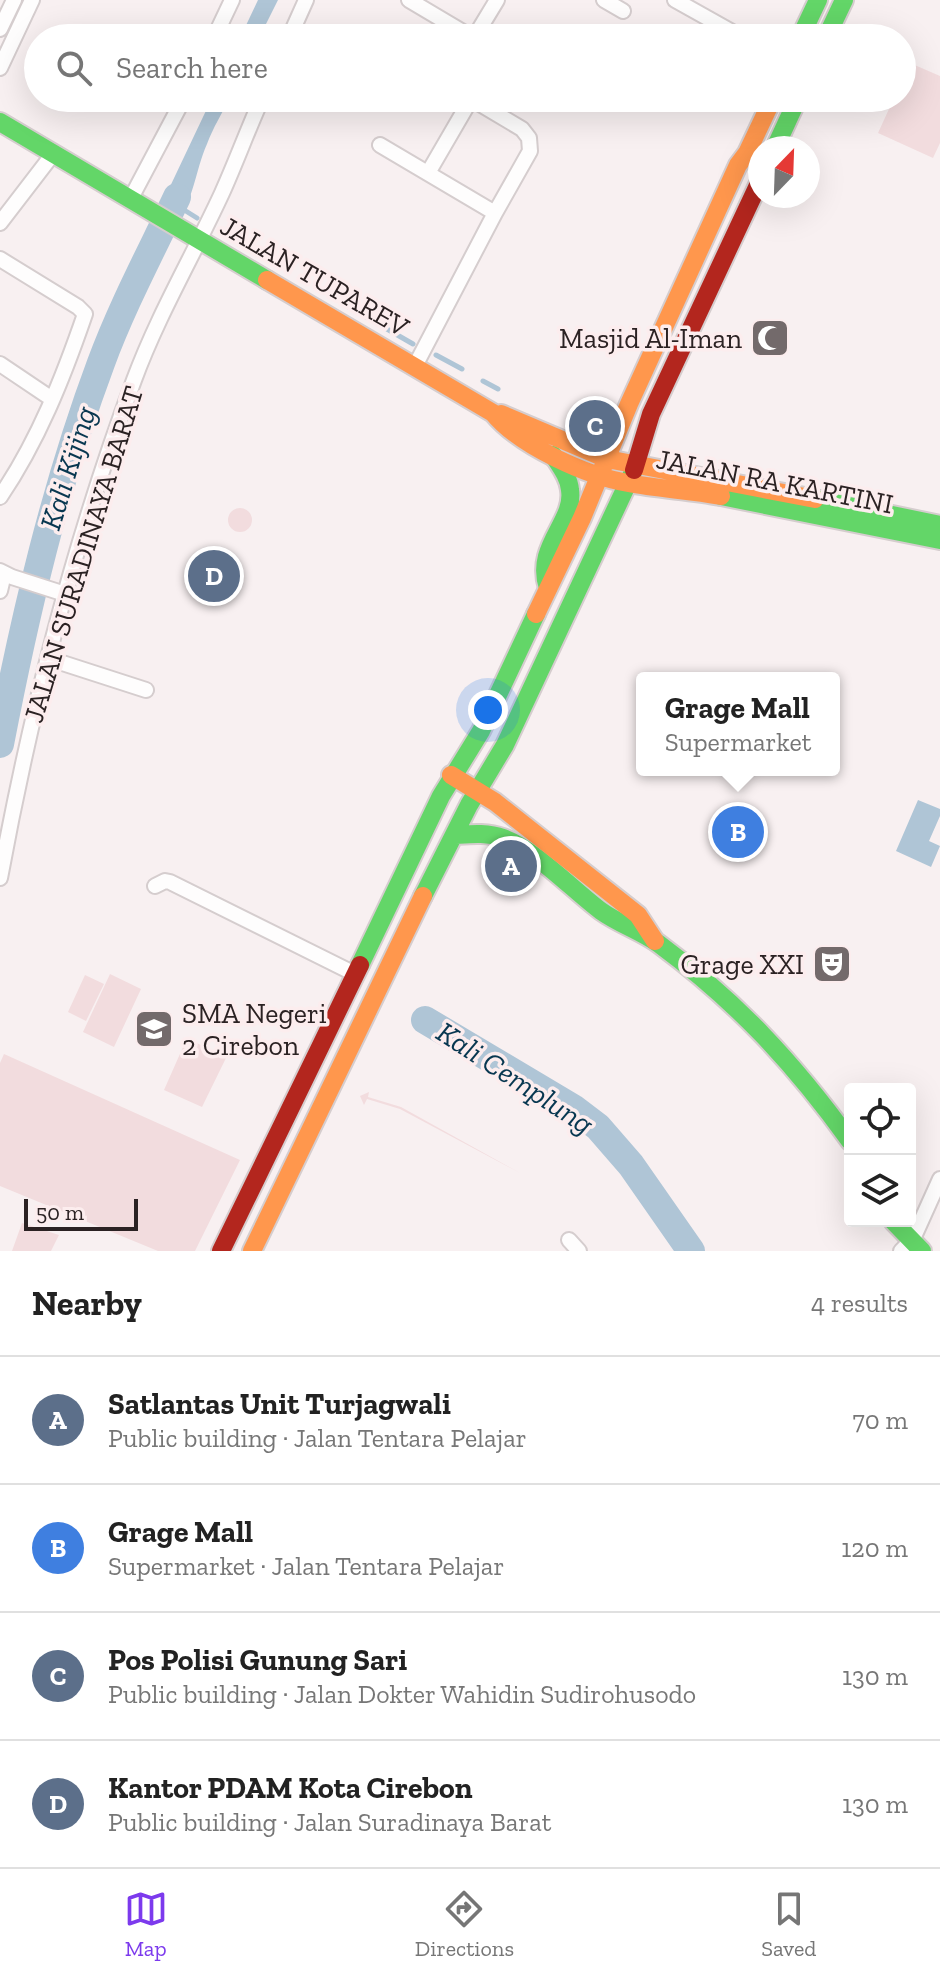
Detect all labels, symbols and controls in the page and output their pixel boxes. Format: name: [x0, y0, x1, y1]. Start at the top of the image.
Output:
search box: [24, 24, 916, 112]
icon: search: [52, 46, 96, 90]
text: Search here: [116, 50, 268, 86]
north arrow: [748, 136, 820, 208]
street label: JALAN TUPAREV: [215, 209, 416, 344]
mosque icon: Masjid Al-Iman: [749, 317, 791, 359]
place label: Masjid Al-Iman: [559, 322, 742, 355]
street label: JALAN SURADINAYA BARAT: [17, 382, 150, 726]
pin: C: [569, 396, 621, 456]
water label: Kali Kijing: [32, 401, 104, 534]
street label: JALAN RA KARTINI: [654, 442, 896, 521]
pin: D: [188, 546, 240, 606]
popup: [636, 672, 840, 776]
your location: [468, 690, 508, 730]
text: Grage Mall: [665, 690, 810, 726]
text: Supermarket: [665, 726, 811, 758]
pin: B: [712, 802, 764, 862]
pin: A: [485, 836, 537, 896]
theatre icon: Grage XXI: [811, 943, 853, 985]
place label: Grage XXI: [680, 948, 804, 981]
place label: SMA Negeri 2 Cirebon: [182, 997, 327, 1062]
school or university icon: SMA Negeri 2 Cirebon: [133, 1008, 175, 1050]
water label: Kali Cemplung: [430, 1014, 601, 1142]
map controls: [844, 1083, 916, 1227]
button: locate: [844, 1083, 916, 1155]
button: layers: [844, 1155, 916, 1227]
scale bar: [24, 1195, 138, 1231]
text: 50 m: [36, 1199, 84, 1226]
text: Nearby: [32, 1283, 142, 1324]
text: 4 results: [811, 1287, 908, 1319]
text: Satlantas Unit Turjagwali: [108, 1386, 451, 1422]
text: A: [49, 1404, 67, 1436]
text: 70 m: [852, 1404, 908, 1436]
text: Public building · Jalan Tentara Pelajar: [108, 1422, 527, 1454]
text: Grage Mall: [108, 1514, 253, 1550]
text: B: [50, 1532, 66, 1564]
text: 120 m: [841, 1532, 908, 1564]
text: Supermarket · Jalan Tentara Pelajar: [108, 1550, 504, 1582]
text: Pos Polisi Gunung Sari: [108, 1642, 407, 1678]
text: C: [50, 1660, 66, 1692]
text: 130 m: [842, 1660, 908, 1692]
text: Public building · Jalan Dokter Wahidin Sudirohusodo: [108, 1678, 696, 1710]
text: Kantor PDAM Kota Cirebon: [108, 1770, 473, 1806]
text: D: [49, 1788, 67, 1820]
text: 130 m: [842, 1788, 908, 1820]
text: Public building · Jalan Suradinaya Barat: [108, 1806, 551, 1838]
tab: Map: [124, 1887, 168, 1962]
tab: Directions: [415, 1887, 514, 1962]
tab: Saved: [761, 1887, 816, 1962]

